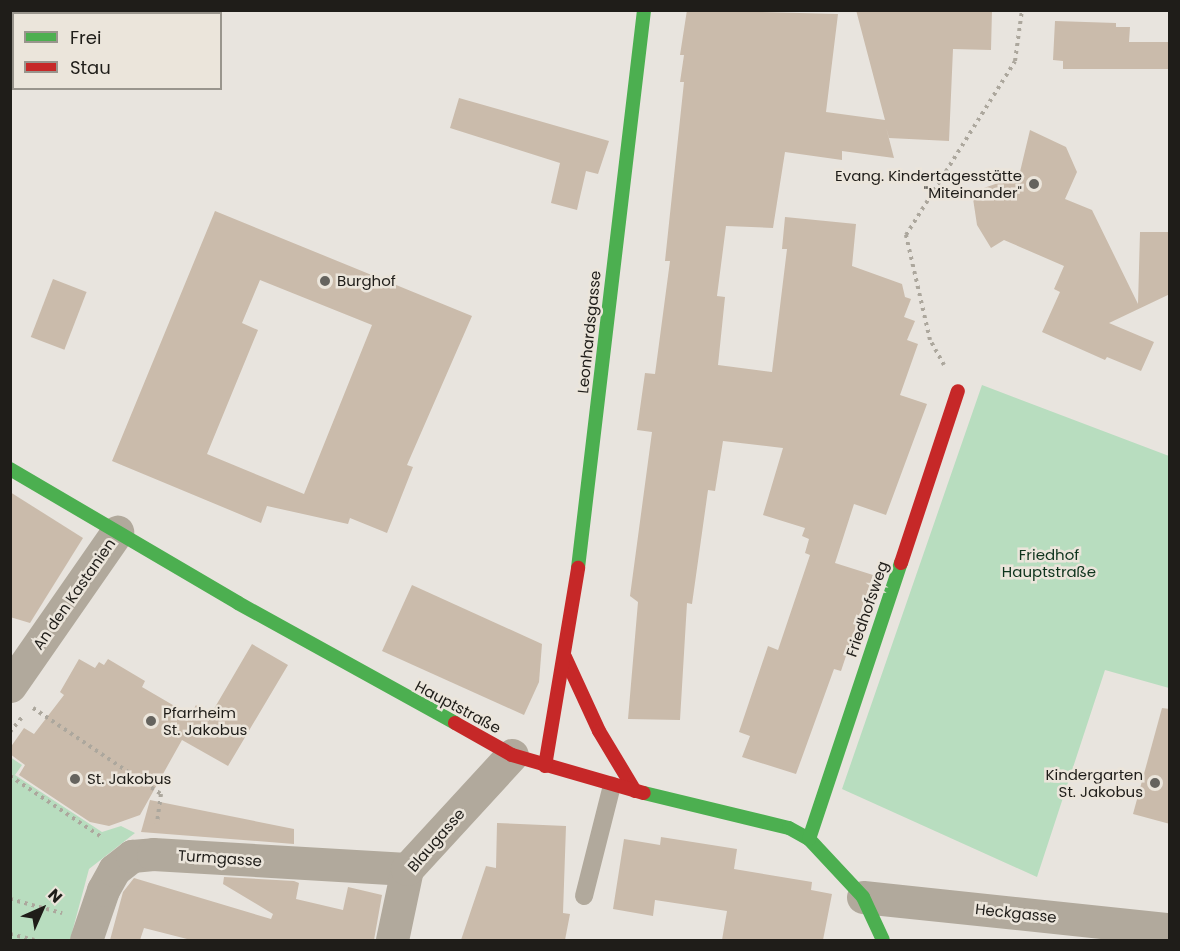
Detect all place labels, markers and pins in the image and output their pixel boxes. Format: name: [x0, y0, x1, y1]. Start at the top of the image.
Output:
place label: Evang. Kindertagesstätte "Miteinander": [835, 166, 1022, 201]
marker: Evang. Kindertagesstätte "Miteinander": [1027, 177, 1041, 191]
place label: Burghof: [337, 272, 396, 290]
marker: Burghof: [318, 274, 332, 288]
place label: Pfarrheim St. Jakobus: [163, 703, 247, 738]
marker: Pfarrheim St. Jakobus: [144, 714, 158, 728]
place label: Kindergarten St. Jakobus: [1045, 765, 1143, 800]
place label: St. Jakobus: [87, 770, 171, 788]
marker: St. Jakobus: [68, 772, 82, 786]
marker: Kindergarten St. Jakobus: [1148, 776, 1162, 790]

